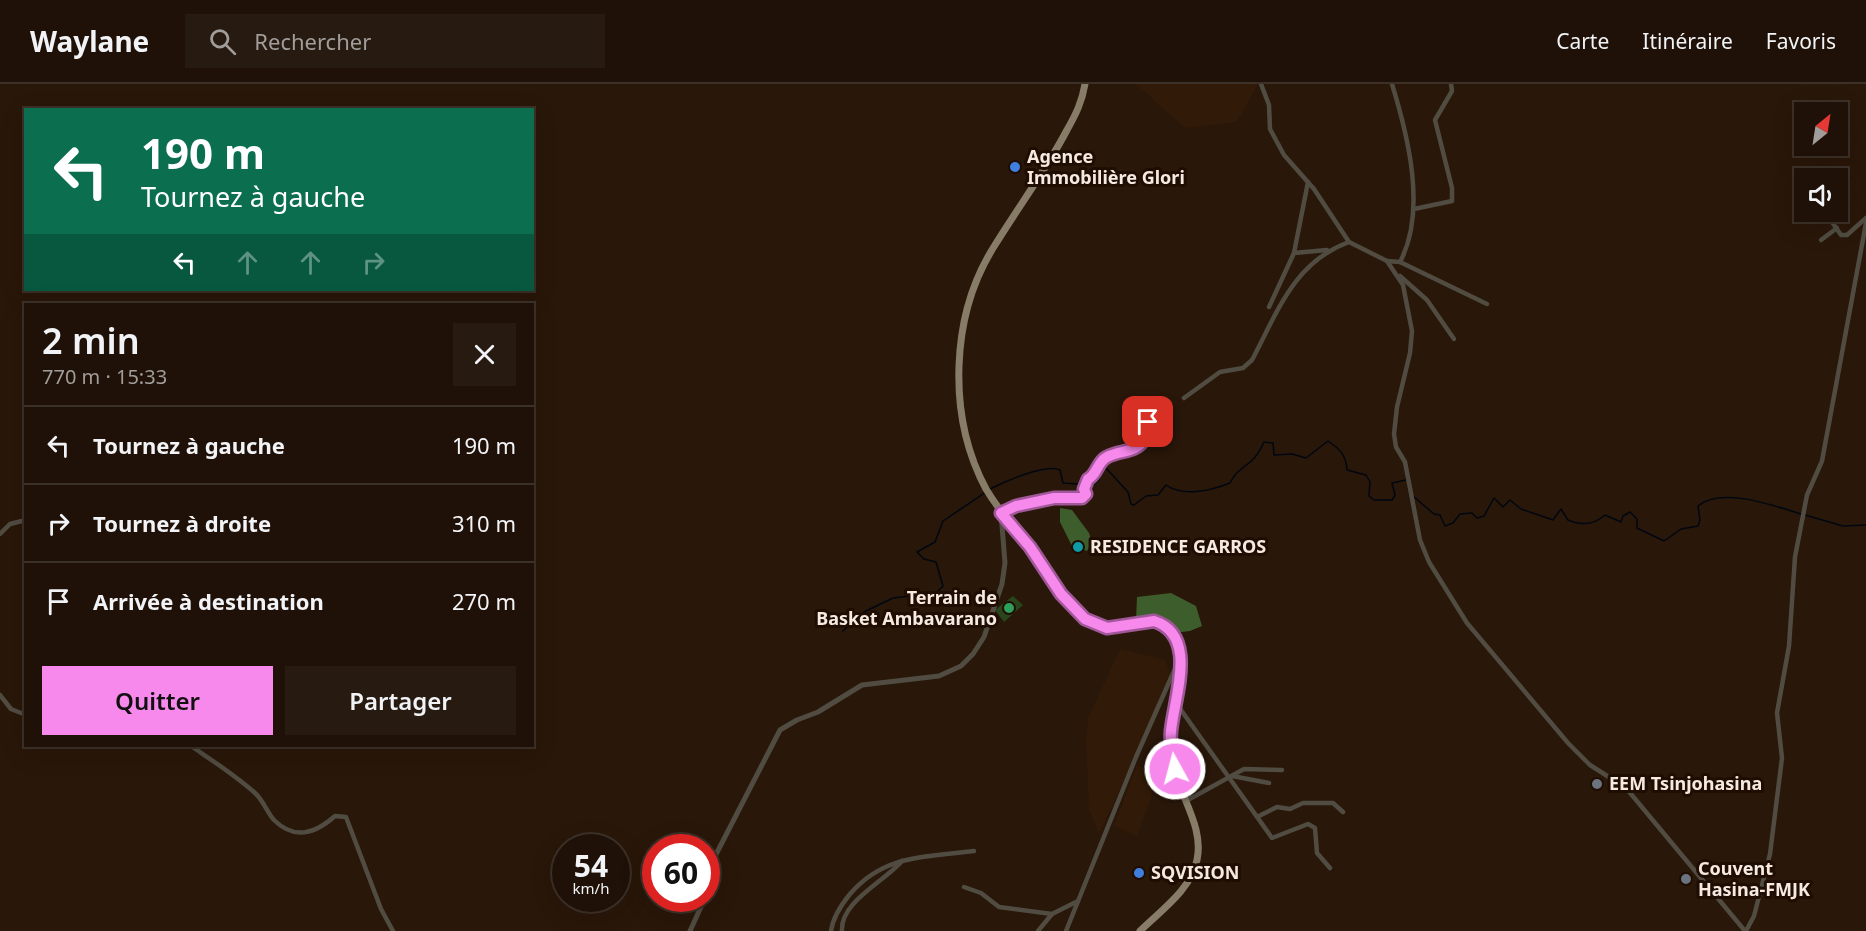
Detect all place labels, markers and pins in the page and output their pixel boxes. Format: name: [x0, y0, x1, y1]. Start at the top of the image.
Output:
place label: Agence Immobilière Glori: [1027, 144, 1185, 189]
marker: Agence Immobilière Glori: [1008, 160, 1022, 174]
pin: [1122, 396, 1173, 447]
place label: RESIDENCE GARROS: [1090, 534, 1266, 558]
marker: RESIDENCE GARROS: [1071, 540, 1085, 554]
place label: Terrain de Basket Ambavarano: [816, 585, 997, 630]
marker: Terrain de Basket Ambavarano: [1002, 601, 1016, 615]
place label: EEM Tsinjohasina: [1609, 771, 1762, 795]
marker: EEM Tsinjohasina: [1590, 777, 1604, 791]
place label: Couvent Hasina-FMJK: [1698, 856, 1810, 901]
place label: SQVISION: [1151, 860, 1239, 884]
marker: SQVISION: [1132, 866, 1146, 880]
marker: Couvent Hasina-FMJK: [1679, 872, 1693, 886]

